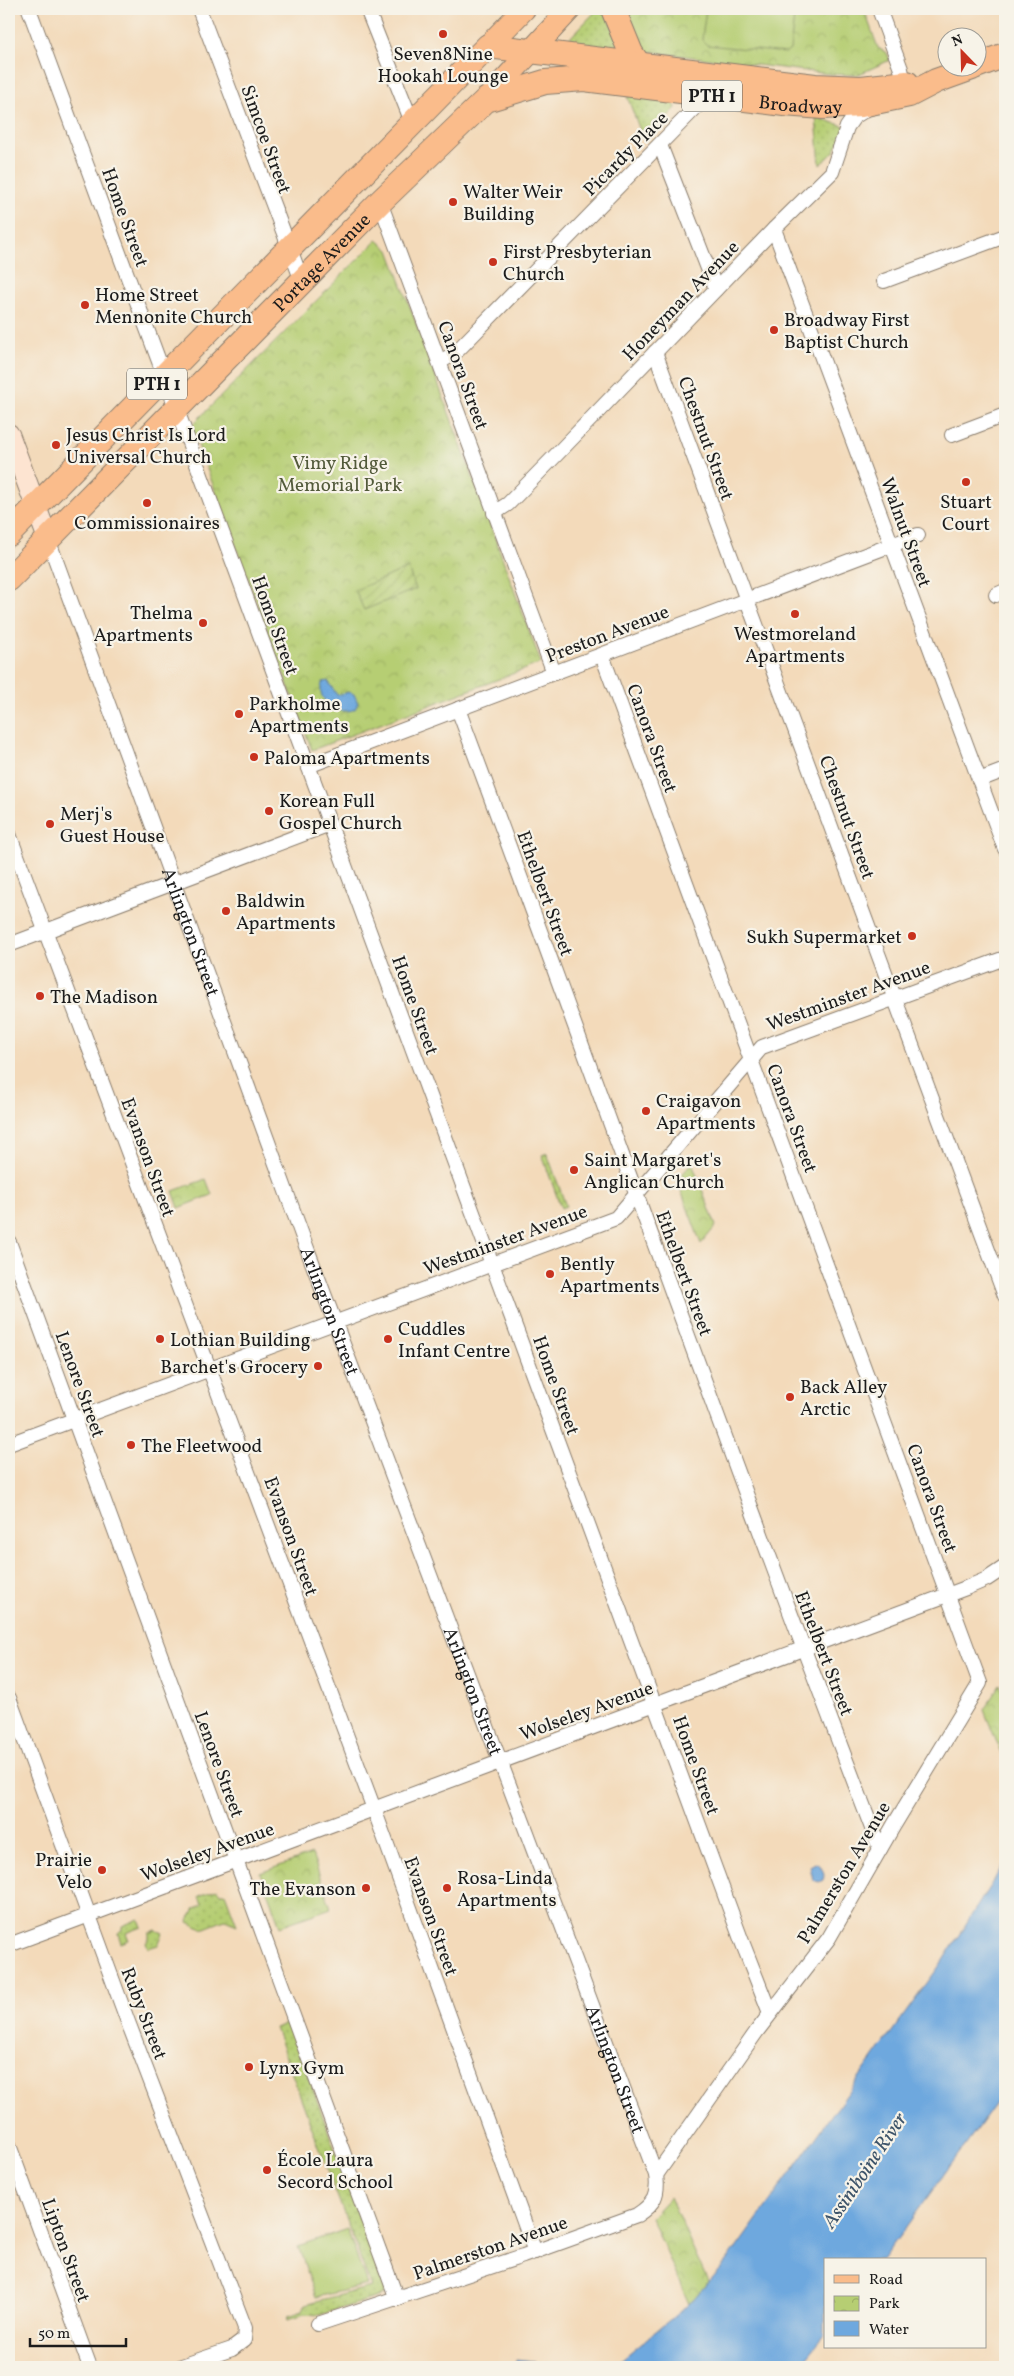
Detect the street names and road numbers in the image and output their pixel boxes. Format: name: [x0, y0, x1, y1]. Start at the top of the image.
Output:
road number: PTH 1: [682, 80, 742, 112]
street label: Simcoe Street: [233, 82, 297, 198]
street label: Broadway: [757, 90, 843, 122]
street label: Picardy Place: [578, 106, 675, 203]
street label: Home Street: [94, 164, 154, 271]
street label: Portage Avenue: [268, 208, 377, 319]
street label: Honeyman Avenue: [617, 235, 746, 367]
street label: Canora Street: [430, 318, 494, 434]
road number: PTH 1: [127, 368, 187, 399]
street label: Chestnut Street: [671, 373, 740, 504]
street label: Walnut Street: [873, 474, 937, 592]
street label: Home Street: [244, 572, 304, 679]
street label: Preston Avenue: [542, 599, 673, 670]
street label: Canora Street: [619, 681, 683, 797]
street label: Chestnut Street: [812, 752, 881, 883]
street label: Ethelbert Street: [509, 827, 579, 960]
street label: Arlington Street: [154, 864, 225, 1001]
street label: Home Street: [384, 952, 444, 1059]
street label: Westminster Avenue: [763, 955, 934, 1039]
street label: Canora Street: [759, 1061, 823, 1177]
street label: Evanson Street: [113, 1094, 181, 1221]
street label: Westminster Avenue: [420, 1199, 591, 1283]
street label: Ethelbert Street: [648, 1207, 718, 1340]
street label: Arlington Street: [293, 1244, 365, 1380]
street label: Lenore Street: [48, 1328, 111, 1442]
street label: Home Street: [525, 1332, 585, 1439]
street label: Canora Street: [899, 1441, 963, 1557]
street label: Evanson Street: [256, 1473, 324, 1600]
street label: Ethelbert Street: [787, 1588, 859, 1720]
street label: Arlington Street: [436, 1624, 508, 1760]
street label: Wolseley Avenue: [516, 1676, 657, 1748]
street label: Lenore Street: [187, 1708, 250, 1822]
street label: Home Street: [665, 1712, 725, 1819]
street label: Palmerston Avenue: [792, 1797, 898, 1949]
street label: Wolseley Avenue: [137, 1817, 278, 1889]
street label: Evanson Street: [396, 1853, 464, 1980]
street label: Ruby Street: [114, 1964, 173, 2064]
street label: Arlington Street: [578, 2002, 650, 2138]
street label: Lipton Street: [34, 2195, 96, 2307]
street label: Palmerston Avenue: [410, 2210, 571, 2288]

